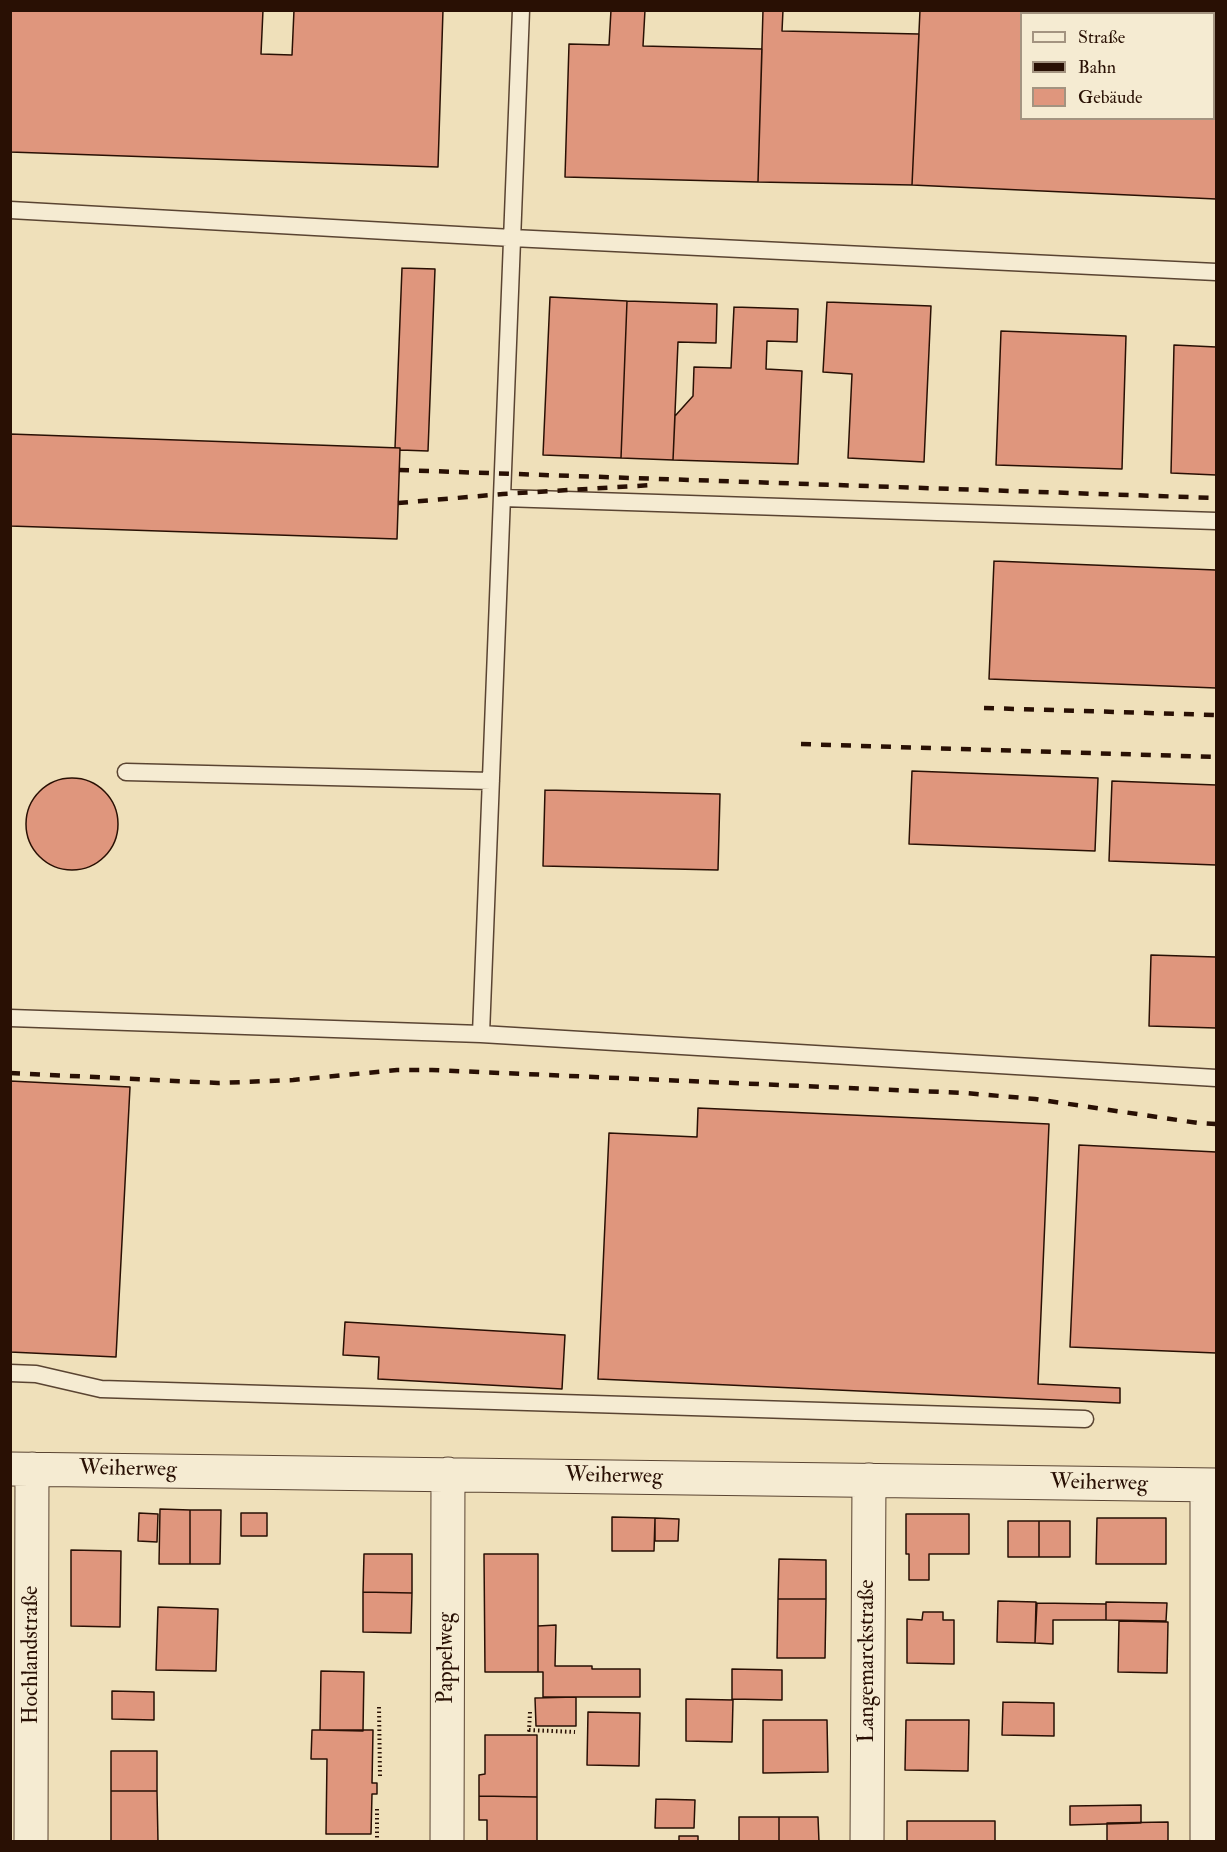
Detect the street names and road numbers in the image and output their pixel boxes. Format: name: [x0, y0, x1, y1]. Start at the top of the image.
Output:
street label: Weiherweg: [79, 1456, 177, 1484]
street label: Weiherweg: [565, 1463, 663, 1491]
street label: Weiherweg: [1050, 1470, 1148, 1498]
street label: Langemarckstraße: [855, 1580, 881, 1742]
street label: Hochlandstraße: [19, 1586, 45, 1724]
street label: Pappelweg: [434, 1612, 460, 1704]

